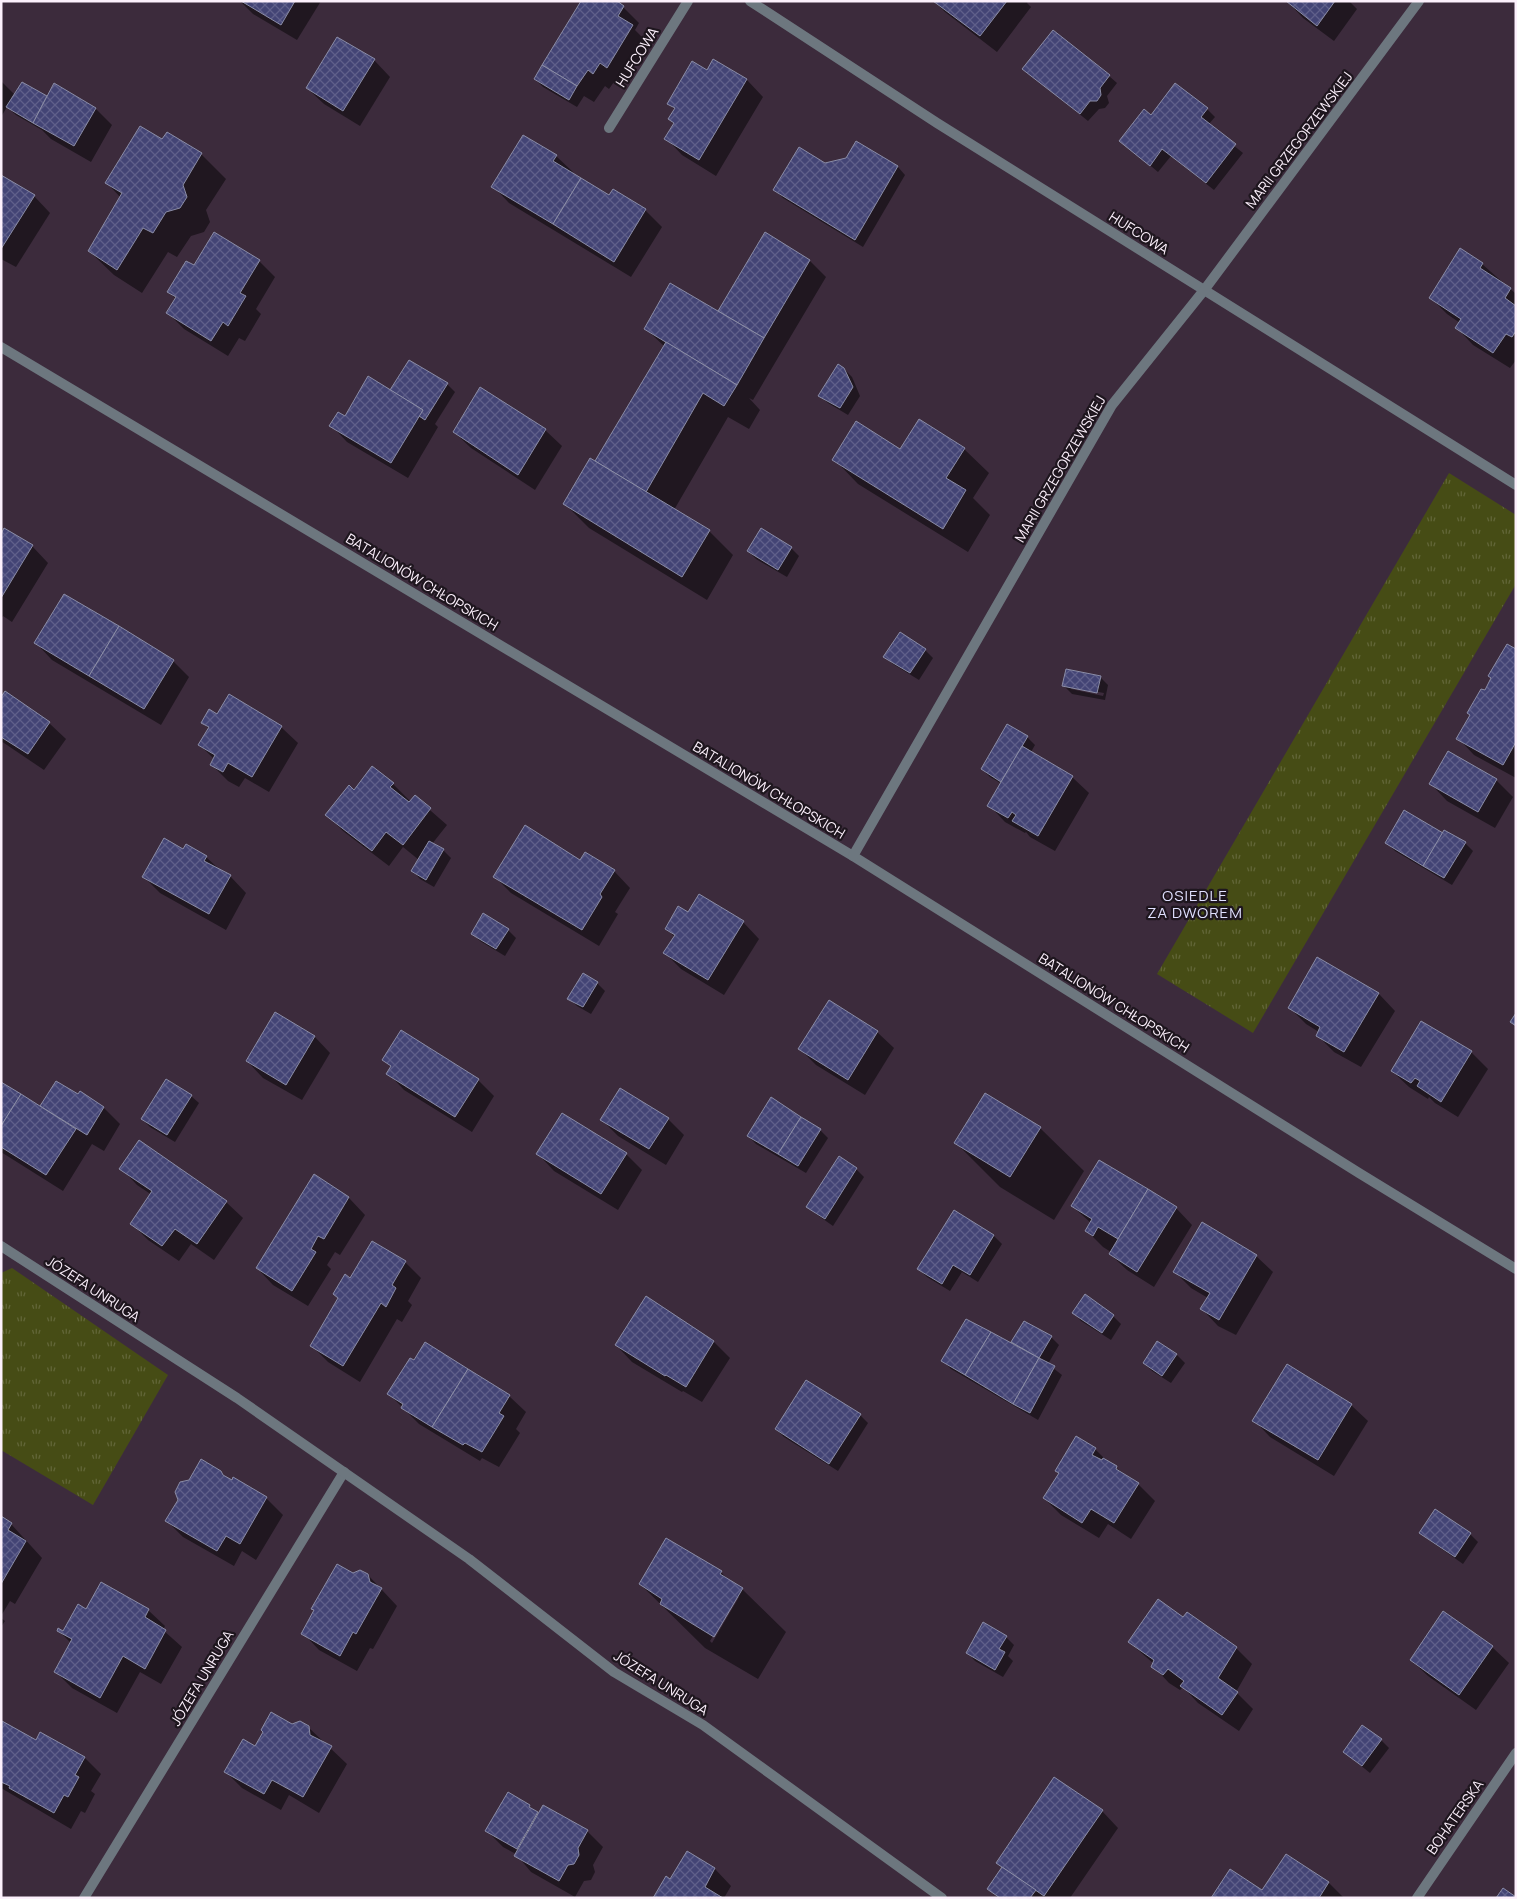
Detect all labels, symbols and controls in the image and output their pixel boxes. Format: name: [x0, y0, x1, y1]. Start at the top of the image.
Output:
street label: HUFCOWA: [611, 23, 662, 90]
street label: MARII GRZEGORZEWSKIEJ: [1241, 67, 1356, 212]
street label: HUFCOWA: [1106, 207, 1173, 258]
street label: MARII GRZEGORZEWSKIEJ: [1010, 392, 1109, 546]
street label: BATALIONÓW CHŁOPSKICH: [343, 529, 502, 635]
street label: BATALIONÓW CHŁOPSKICH: [690, 737, 849, 843]
district label: OSIEDLE ZA DWOREM: [1147, 885, 1243, 923]
street label: BATALIONÓW CHŁOPSKICH: [1035, 948, 1193, 1057]
street label: JÓZEFA UNRUGA: [43, 1251, 144, 1326]
street label: JÓZEFA UNRUGA: [166, 1626, 238, 1729]
street label: JÓZEFA UNRUGA: [610, 1646, 712, 1719]
street label: BOHATERSKA: [1422, 1775, 1487, 1858]

